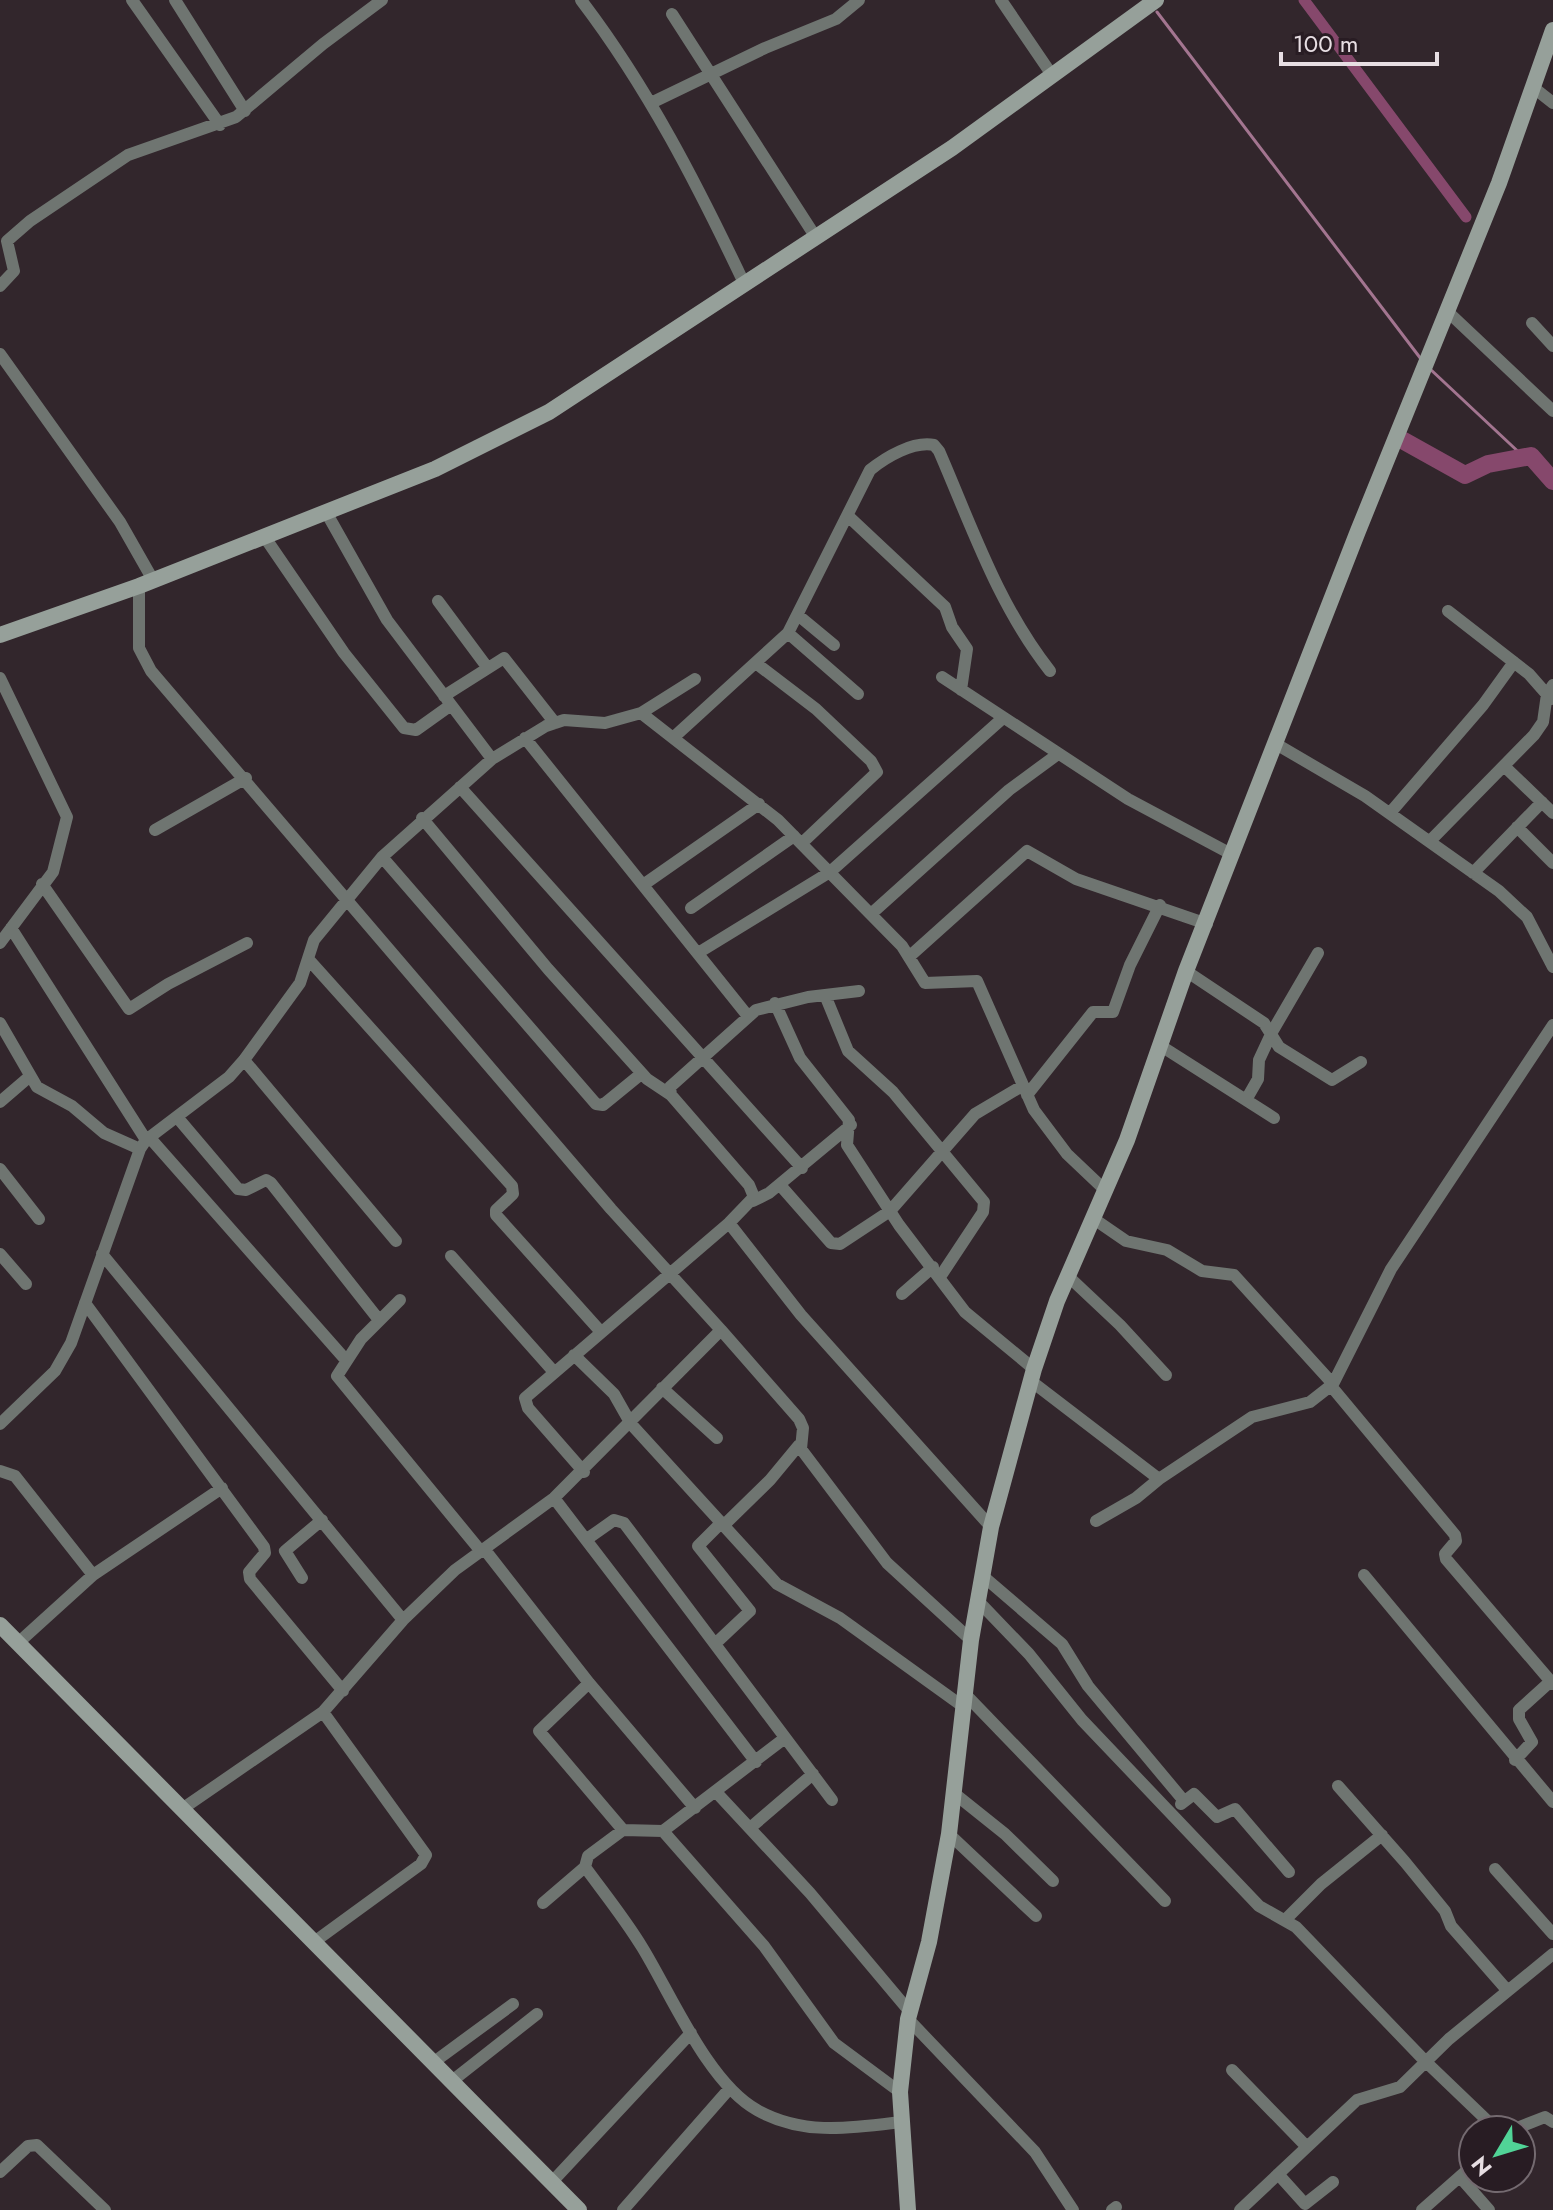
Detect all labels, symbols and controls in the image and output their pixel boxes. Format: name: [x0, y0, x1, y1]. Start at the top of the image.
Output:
scale bar: [1281, 16, 1437, 66]
text: 100 m: [1293, 26, 1359, 61]
north arrow: [1457, 2114, 1537, 2194]
text: N: [1463, 2150, 1499, 2183]

